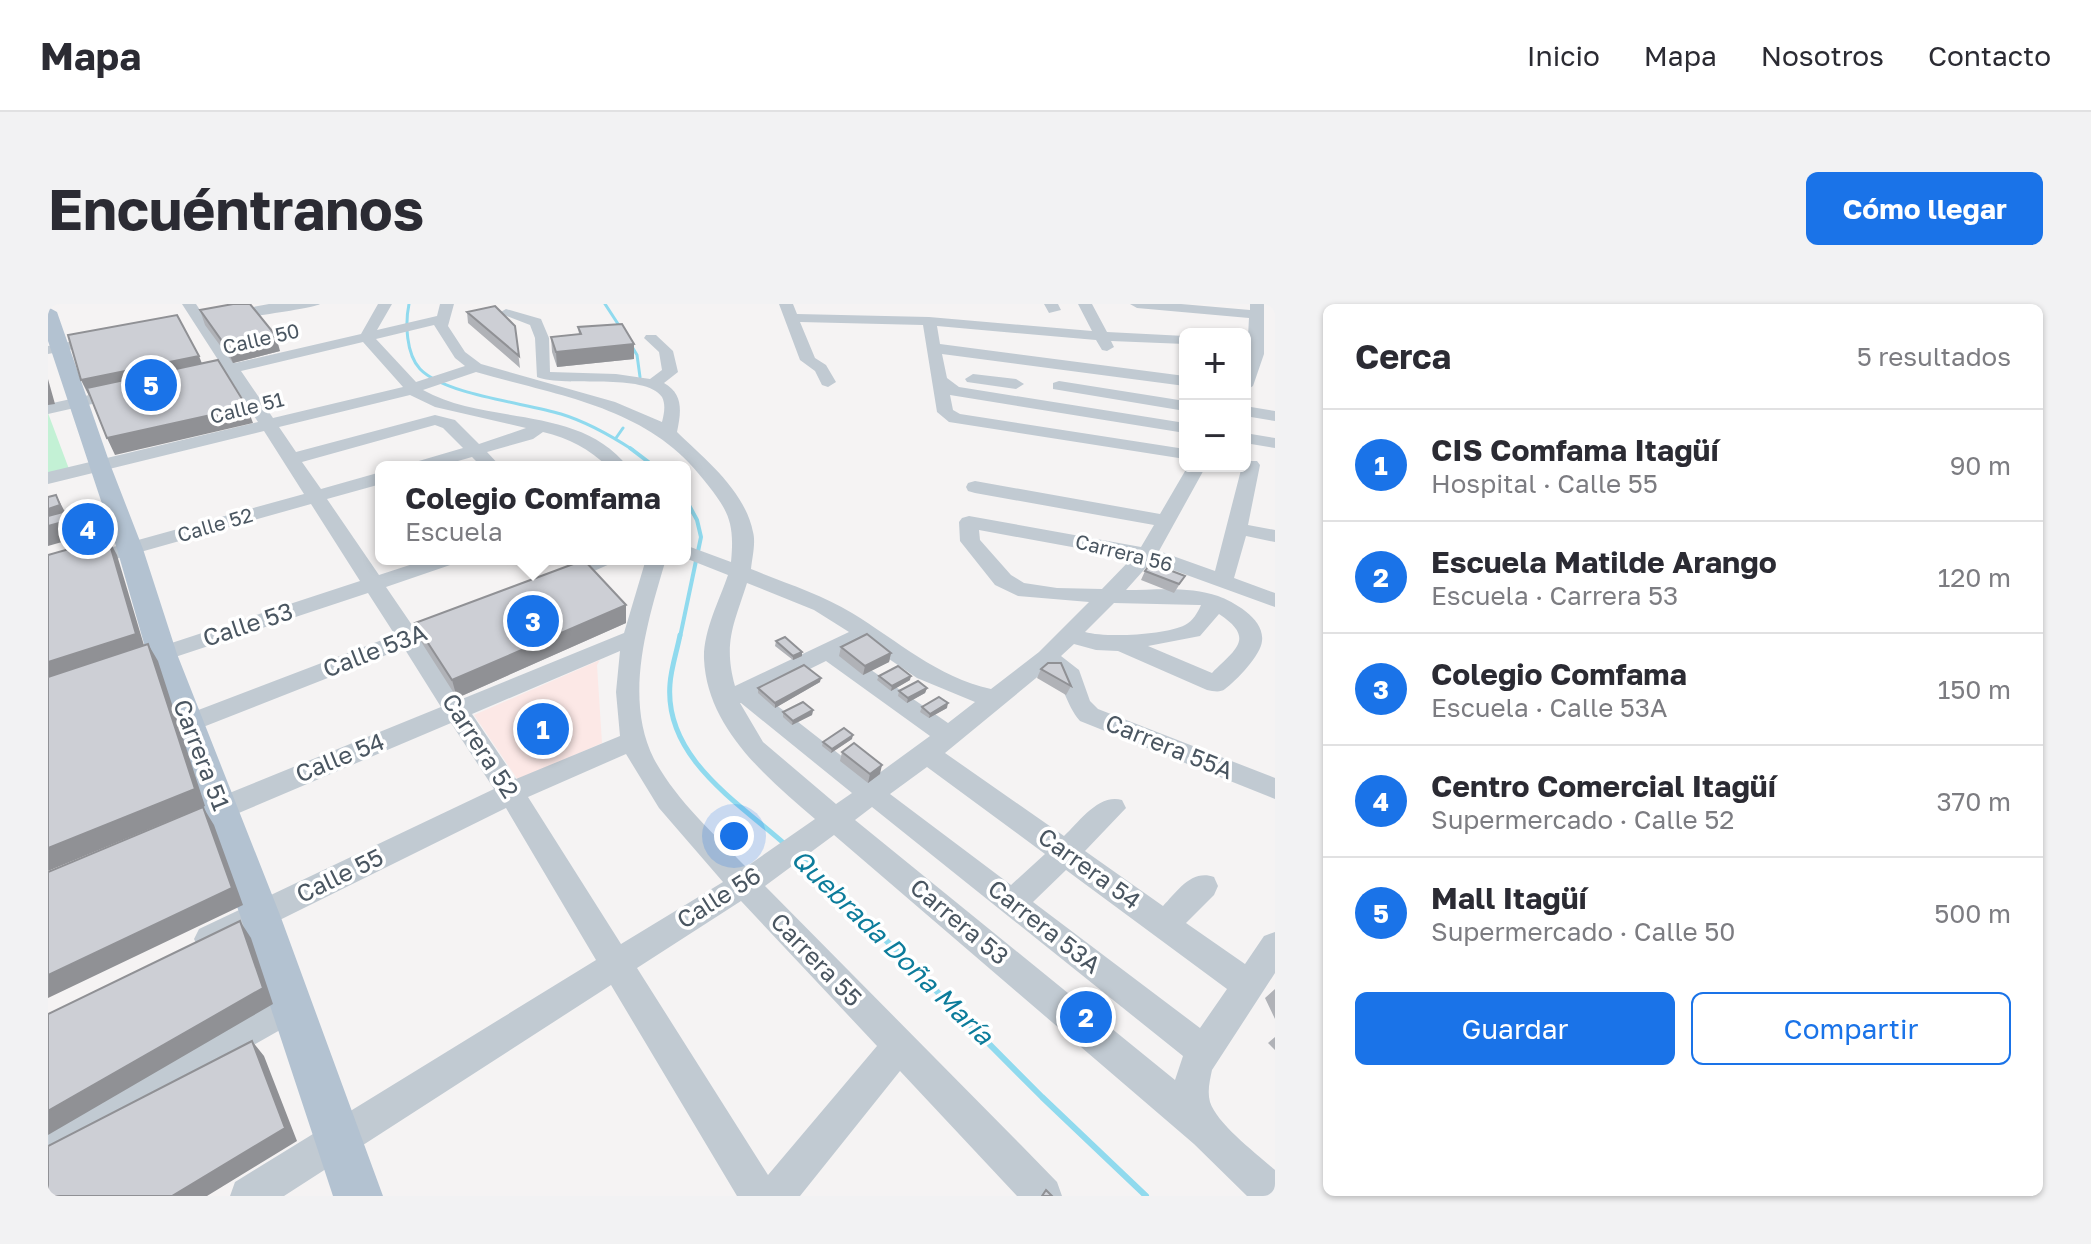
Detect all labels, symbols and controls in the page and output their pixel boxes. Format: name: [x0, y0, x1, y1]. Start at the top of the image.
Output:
text: Mapa: [40, 33, 141, 78]
text: Inicio: [1527, 39, 1600, 72]
text: Mapa: [1644, 39, 1717, 72]
text: Nosotros: [1761, 39, 1884, 72]
text: Contacto: [1928, 39, 2051, 72]
button: Cómo llegar: [1806, 172, 2043, 245]
text: Encuéntranos: [48, 175, 424, 242]
street label: Calle 50: [220, 318, 302, 359]
map controls: [1179, 328, 1251, 472]
button: +: [1179, 328, 1251, 400]
text: Cerca: [1355, 336, 1451, 376]
text: 5 resultados: [1857, 341, 2011, 372]
pin: 5: [125, 355, 177, 415]
street label: Calle 51: [207, 386, 287, 428]
button: −: [1179, 400, 1251, 472]
text: CIS Comfama Itagüí: [1431, 432, 1719, 468]
text: 1: [1374, 450, 1388, 481]
text: 90 m: [1950, 450, 2011, 481]
popup: [375, 461, 691, 565]
text: Hospital · Calle 55: [1431, 468, 1658, 499]
text: Colegio Comfama: [405, 480, 661, 516]
pin: 4: [62, 499, 114, 559]
street label: Calle 52: [174, 502, 255, 546]
text: Escuela: [405, 516, 503, 547]
street label: Carrera 56: [1073, 528, 1175, 576]
text: Escuela Matilde Arango: [1431, 544, 1777, 580]
text: 2: [1373, 562, 1389, 593]
text: 120 m: [1938, 562, 2011, 593]
text: Escuela · Carrera 53: [1431, 580, 1678, 611]
pin: 3: [507, 591, 559, 651]
street label: Calle 53: [199, 595, 296, 652]
street label: Calle 53A: [318, 617, 431, 683]
text: Colegio Comfama: [1431, 656, 1687, 692]
text: 3: [1373, 674, 1389, 705]
text: 150 m: [1938, 674, 2011, 705]
street label: Carrera 52: [437, 687, 526, 803]
text: Escuela · Calle 53A: [1431, 692, 1667, 723]
street label: Carrera 51: [168, 695, 237, 814]
pin: 1: [517, 699, 569, 759]
street label: Carrera 55A: [1102, 707, 1238, 784]
street label: Calle 54: [291, 726, 388, 788]
text: Centro Comercial Itagüí: [1431, 768, 1776, 804]
text: 4: [1373, 786, 1389, 817]
text: 370 m: [1936, 786, 2011, 817]
text: Supermercado · Calle 52: [1431, 804, 1734, 835]
your location: [714, 816, 754, 856]
street label: Carrera 54: [1033, 821, 1147, 915]
street label: Calle 55: [291, 841, 387, 908]
water label: Quebrada Doña María: [785, 843, 1000, 1052]
street label: Calle 56: [671, 860, 765, 934]
street label: Carrera 53: [905, 872, 1015, 970]
street label: Carrera 53A: [983, 873, 1107, 979]
text: Mall Itagüí: [1431, 880, 1587, 916]
text: 5: [1373, 898, 1389, 929]
text: 500 m: [1934, 898, 2011, 929]
street label: Carrera 55: [765, 906, 869, 1012]
text: Supermercado · Calle 50: [1431, 916, 1735, 947]
pin: 2: [1060, 987, 1112, 1047]
button: Guardar: [1355, 992, 1675, 1065]
button: Compartir: [1691, 992, 2011, 1065]

